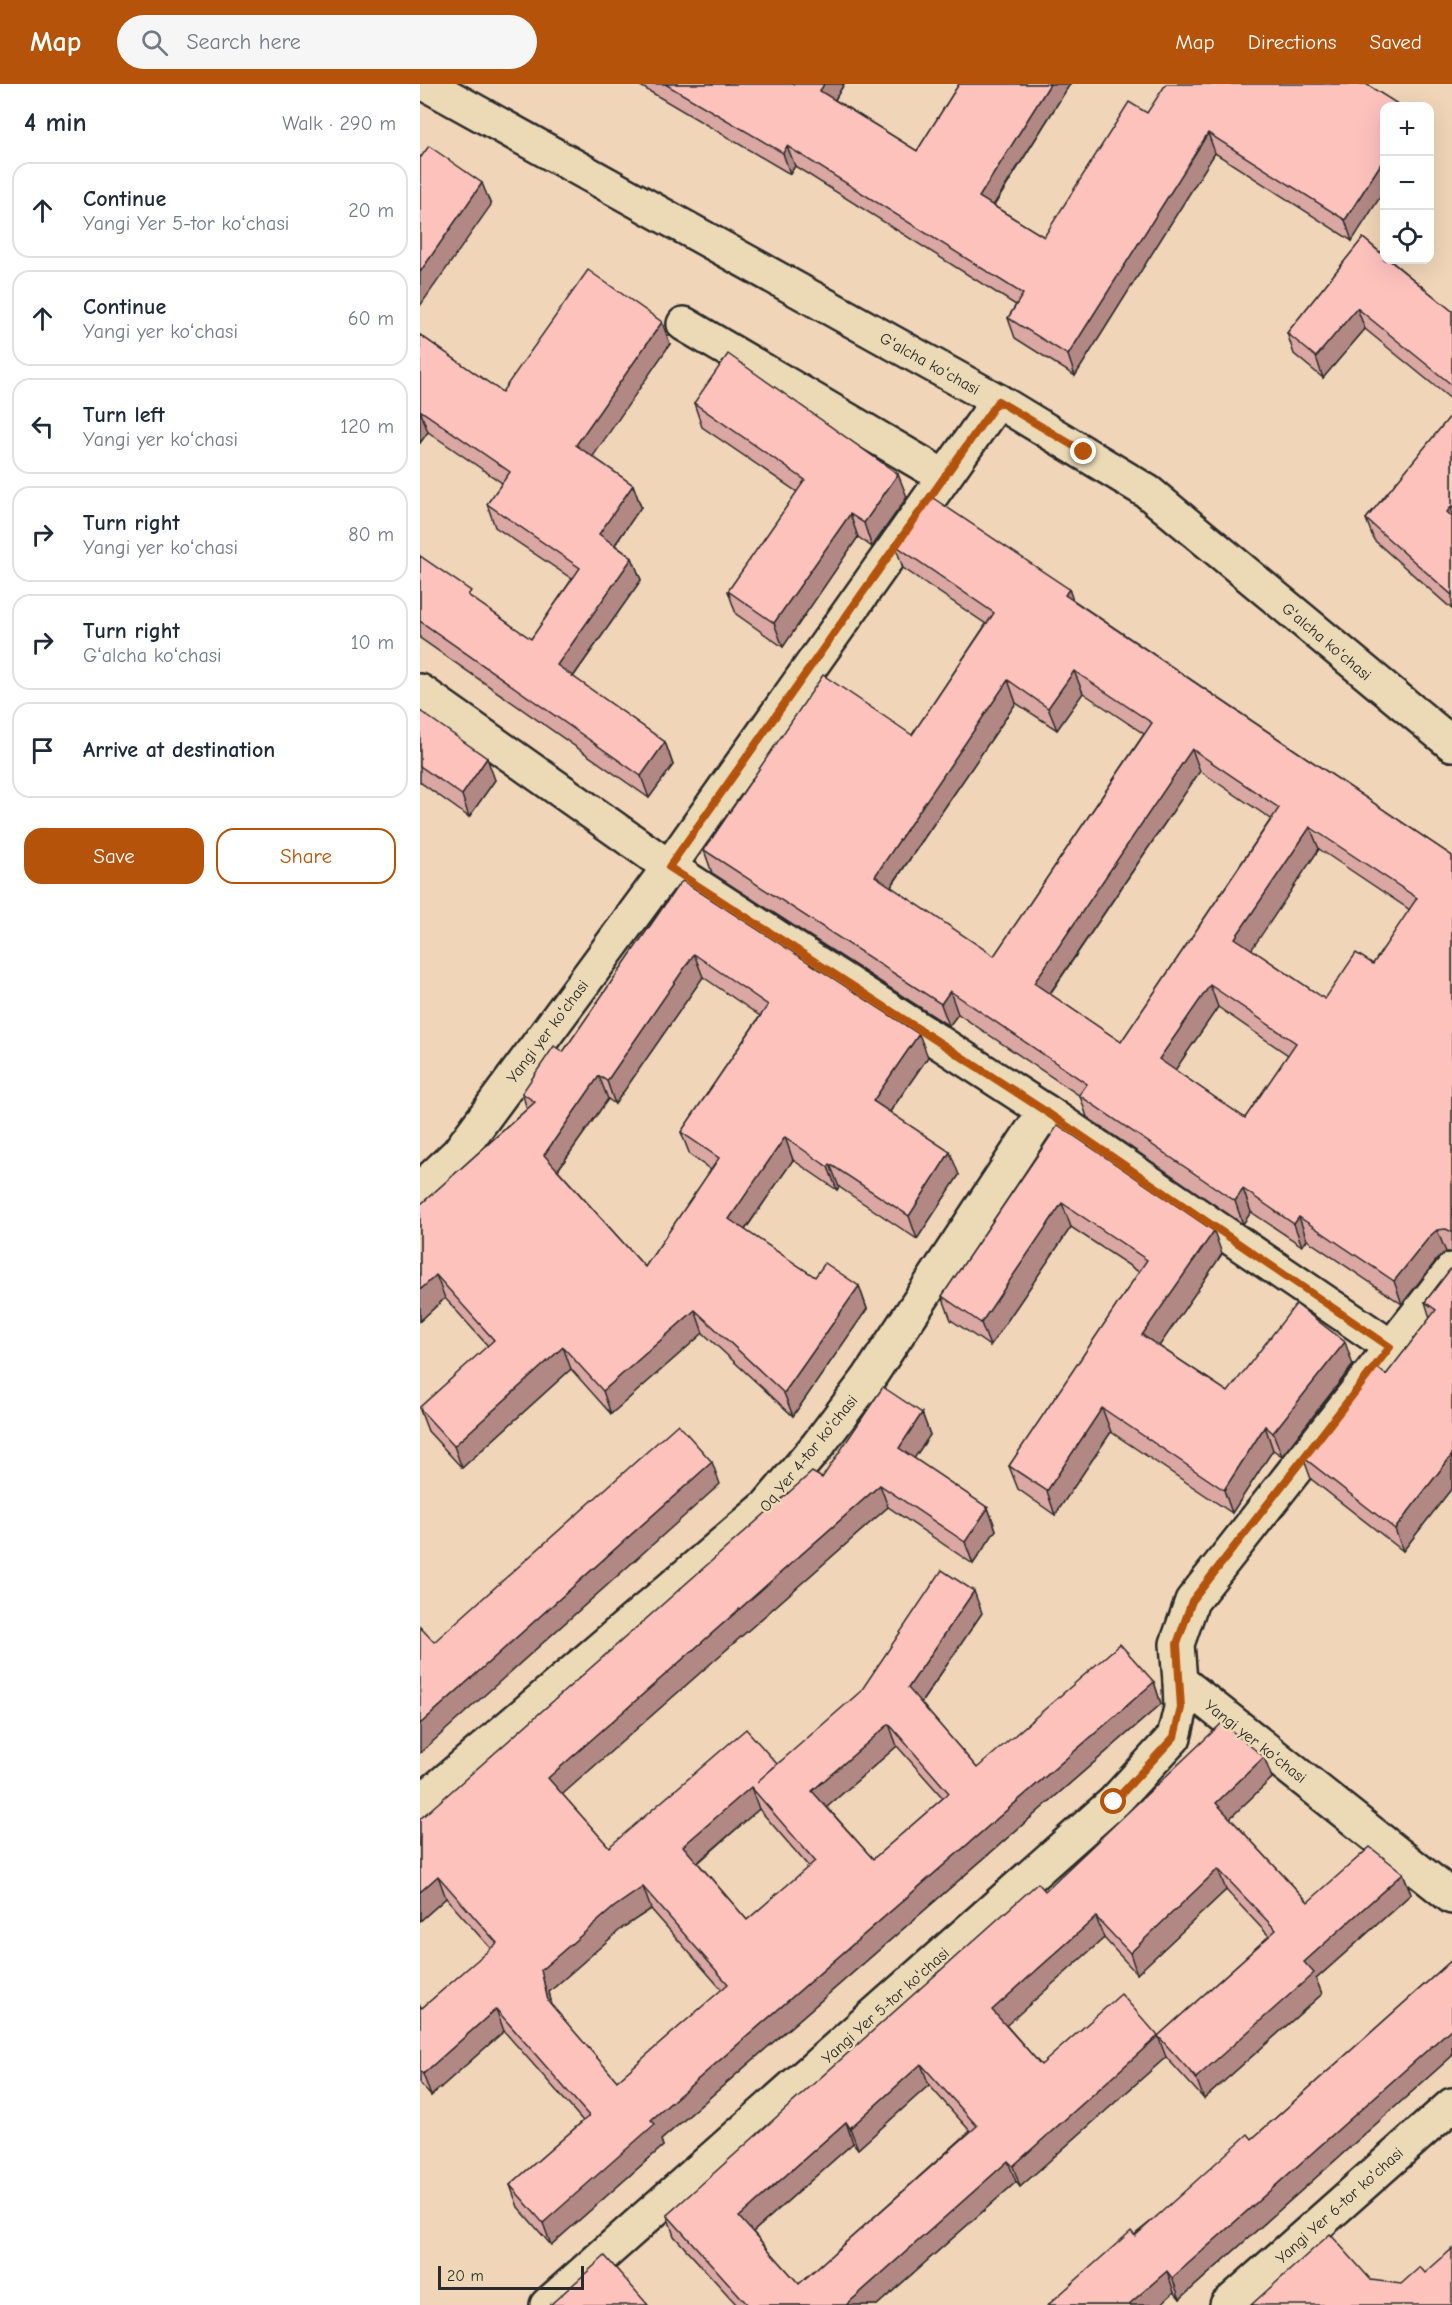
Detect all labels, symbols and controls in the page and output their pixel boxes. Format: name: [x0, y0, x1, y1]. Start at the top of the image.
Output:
search box: [117, 15, 537, 69]
text: Map: [30, 26, 81, 58]
icon: search: [138, 26, 171, 59]
text: Search here: [186, 29, 301, 55]
text: Map: [1175, 30, 1215, 54]
text: Directions: [1248, 30, 1337, 54]
text: Saved: [1370, 30, 1422, 54]
map controls: [1380, 102, 1434, 264]
button: +: [1380, 102, 1434, 156]
text: 4 min: [24, 108, 87, 138]
text: Walk · 290 m: [282, 112, 396, 135]
button: −: [1380, 156, 1434, 210]
text: Continue: [83, 186, 166, 212]
icon: ahead: [26, 194, 59, 227]
text: 20 m: [348, 199, 394, 222]
button: locate: [1380, 210, 1434, 264]
text: Yangi Yer 5-tor koʻchasi: [83, 212, 289, 235]
text: Continue: [83, 294, 166, 320]
icon: ahead: [26, 302, 59, 335]
text: 60 m: [348, 307, 394, 330]
text: Yangi yer koʻchasi: [83, 320, 238, 343]
street label: Gʻalcha koʻchasi: [877, 329, 982, 399]
text: Turn left: [83, 402, 165, 428]
icon: left: [26, 410, 59, 443]
text: 120 m: [340, 415, 394, 438]
text: Yangi yer koʻchasi: [83, 428, 238, 451]
route end: [1070, 438, 1096, 464]
text: Turn right: [83, 510, 180, 536]
icon: right: [26, 518, 59, 551]
text: 80 m: [348, 523, 394, 546]
text: Yangi yer koʻchasi: [83, 536, 238, 559]
street label: Gʻalcha koʻchasi: [1278, 599, 1375, 684]
text: Turn right: [83, 618, 180, 644]
icon: right: [26, 626, 59, 659]
text: 10 m: [351, 631, 394, 654]
text: Gʻalcha koʻchasi: [83, 644, 222, 667]
icon: arrive: [26, 734, 59, 767]
text: Arrive at destination: [83, 737, 275, 763]
button: Save: [24, 828, 204, 884]
button: Share: [216, 828, 396, 884]
street label: Yangi yer koʻchasi: [503, 977, 592, 1087]
street label: Oq Yer 4-tor koʻchasi: [756, 1392, 861, 1516]
street label: Yangi yer koʻchasi: [1201, 1697, 1310, 1787]
route start: [1100, 1788, 1126, 1814]
street label: Yangi Yer 5-tor koʻchasi: [818, 1944, 953, 2068]
street label: Yangi Yer 6-tor koʻchasi: [1272, 2144, 1407, 2268]
scale bar: [438, 2263, 584, 2290]
text: 20 m: [447, 2267, 484, 2285]

